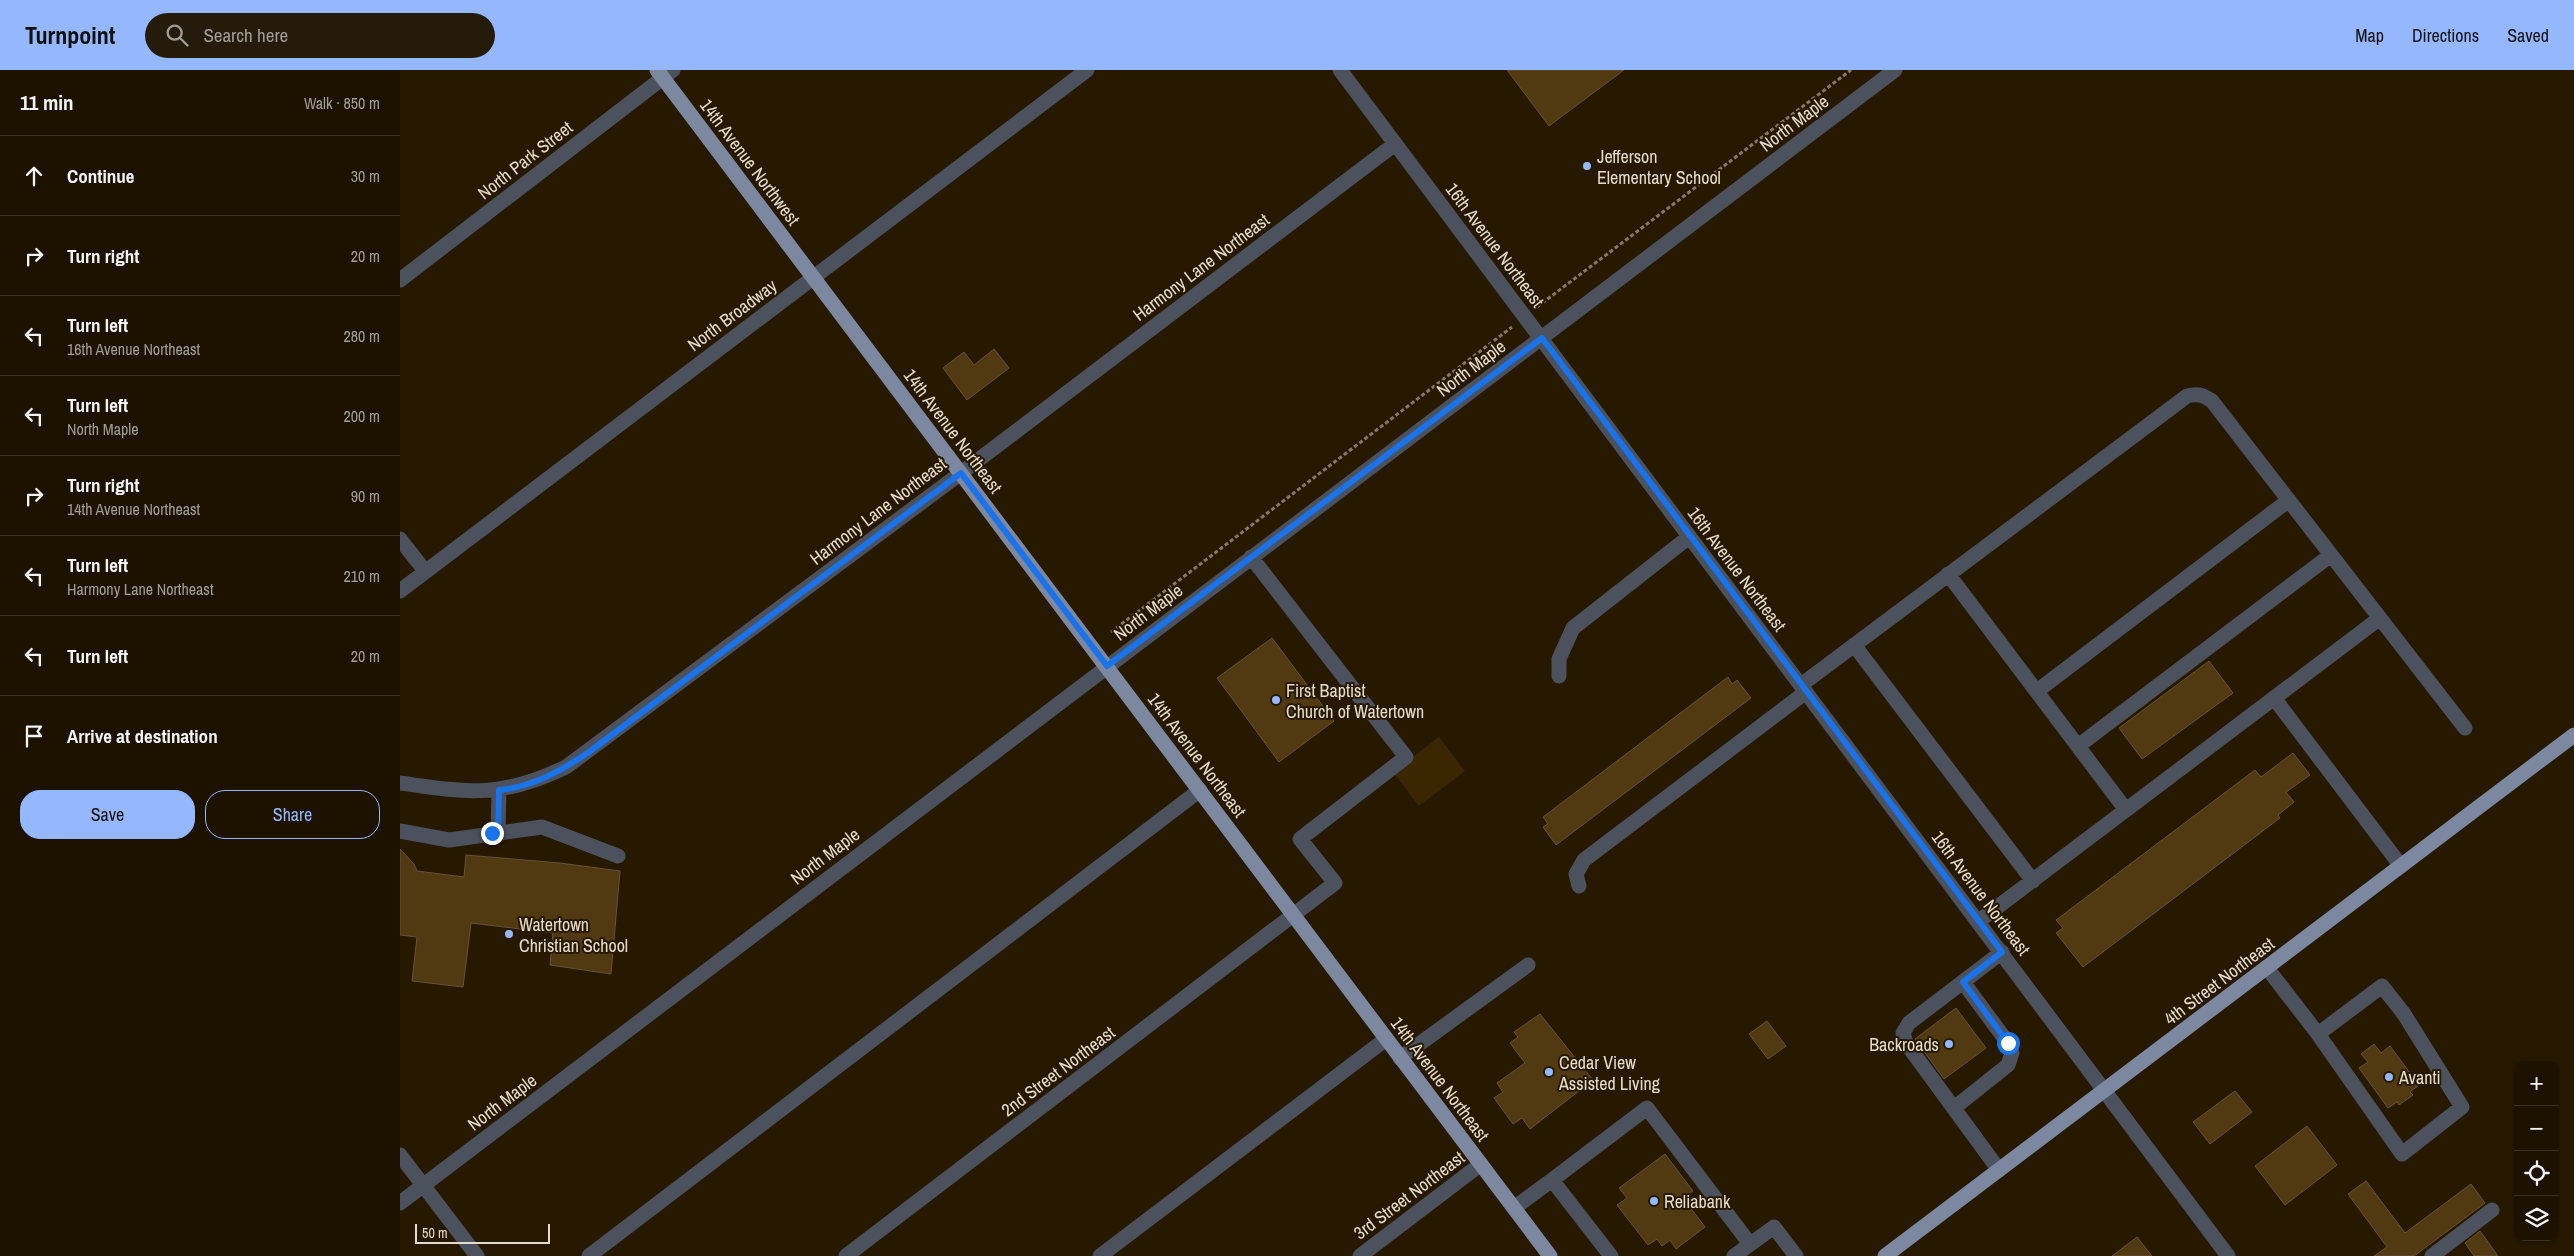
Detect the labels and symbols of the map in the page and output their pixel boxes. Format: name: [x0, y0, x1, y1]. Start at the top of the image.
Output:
street label: North Maple: [1754, 89, 1834, 157]
street label: 14th Avenue Northwest: [694, 94, 806, 230]
street label: North Park Street: [472, 115, 578, 205]
place label: Jefferson Elementary School: [1597, 144, 1721, 190]
marker: Jefferson Elementary School: [1581, 160, 1593, 172]
street label: 16th Avenue Northeast: [1440, 178, 1550, 312]
street label: Harmony Lane Northeast: [1128, 207, 1274, 327]
street label: North Broadway: [682, 273, 782, 357]
street label: North Maple: [1431, 334, 1511, 402]
street label: 14th Avenue Northeast: [898, 364, 1008, 498]
street label: Harmony Lane Northeast: [805, 451, 951, 571]
street label: 16th Avenue Northeast: [1682, 502, 1792, 636]
street label: North Maple: [1108, 578, 1188, 646]
place label: First Baptist Church of Watertown: [1286, 678, 1424, 724]
street label: 14th Avenue Northeast: [1142, 688, 1252, 822]
marker: First Baptist Church of Watertown: [1270, 694, 1282, 706]
route end: [481, 822, 504, 845]
street label: North Maple: [785, 822, 865, 890]
street label: 16th Avenue Northeast: [1926, 826, 2036, 960]
place label: Watertown Christian School: [519, 912, 628, 958]
marker: Watertown Christian School: [503, 928, 515, 940]
street label: 4th Street Northeast: [2159, 931, 2279, 1031]
street label: 14th Avenue Northeast: [1385, 1012, 1495, 1146]
street label: 2nd Street Northeast: [996, 1020, 1120, 1122]
place label: Backroads: [1869, 1032, 1939, 1057]
route start: [1997, 1032, 2020, 1055]
marker: Backroads: [1943, 1038, 1955, 1050]
place label: Cedar View Assisted Living: [1558, 1050, 1661, 1096]
place label: Avanti: [2398, 1065, 2441, 1090]
marker: Cedar View Assisted Living: [1543, 1066, 1555, 1078]
street label: North Maple: [462, 1068, 542, 1136]
marker: Avanti: [2383, 1071, 2395, 1083]
street label: 3rd Street Northeast: [1348, 1145, 1470, 1245]
place label: Reliabank: [1664, 1189, 1731, 1214]
marker: Reliabank: [1648, 1195, 1660, 1207]
scale bar: [415, 1221, 550, 1244]

